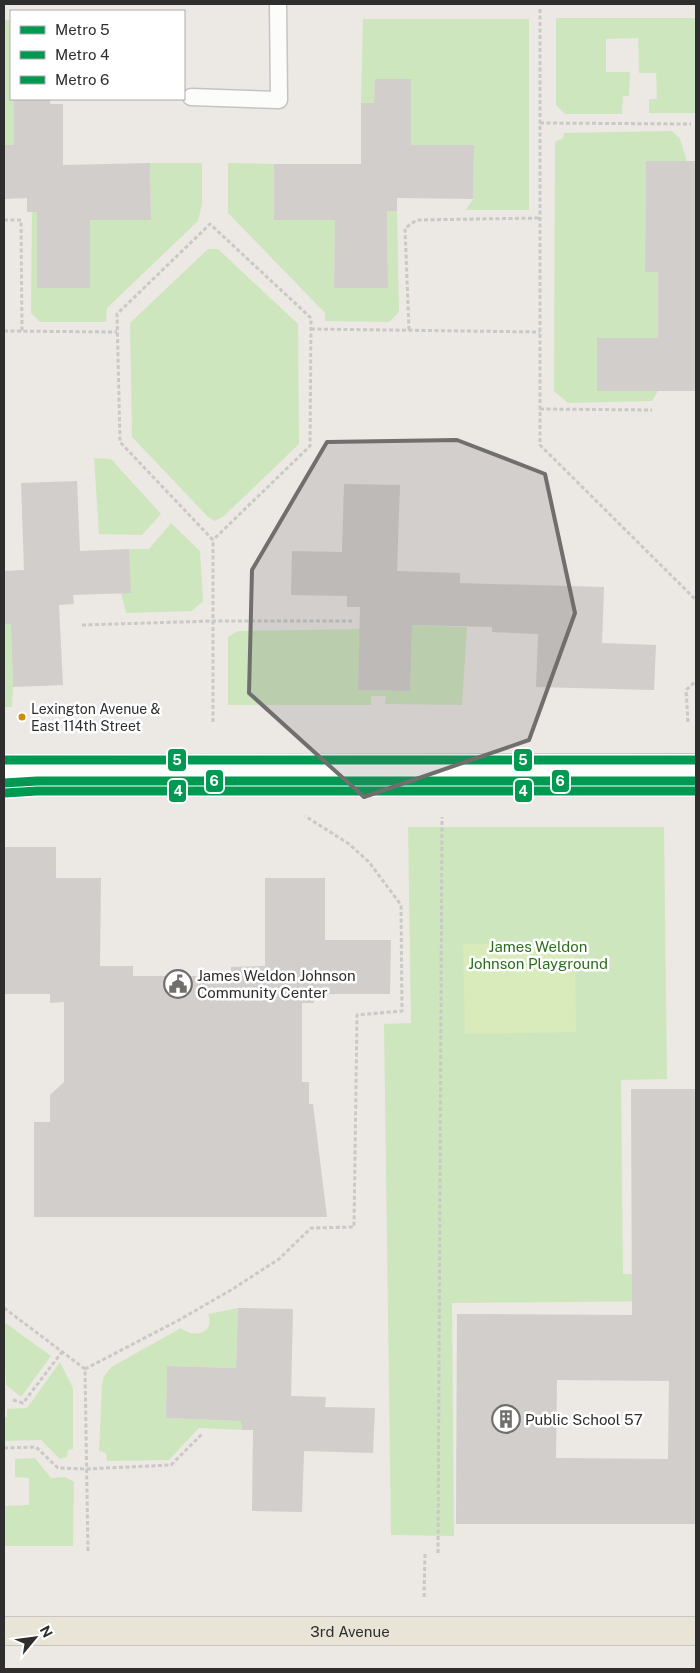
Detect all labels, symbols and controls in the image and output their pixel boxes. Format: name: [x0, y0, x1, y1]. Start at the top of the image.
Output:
legend: [10, 10, 185, 100]
text: Metro 5: [55, 21, 110, 38]
text: Metro 4: [55, 46, 109, 63]
text: Metro 6: [55, 71, 109, 88]
place label: Lexington Avenue & East 114th Street: [31, 701, 161, 734]
marker: Lexington Avenue & East 114th Street: [17, 712, 27, 722]
line badge: 5: [167, 748, 187, 772]
line badge: 5: [513, 748, 533, 772]
text: 5: [172, 752, 182, 768]
text: 5: [518, 752, 528, 768]
line badge: 6: [205, 769, 224, 793]
line badge: 6: [551, 769, 570, 793]
text: 6: [209, 773, 219, 789]
text: 6: [555, 773, 565, 789]
line badge: 4: [168, 779, 187, 803]
line badge: 4: [514, 779, 533, 803]
text: 4: [173, 783, 183, 799]
text: 4: [518, 783, 528, 799]
park label: James Weldon Johnson Playground: [468, 938, 608, 972]
place label: James Weldon Johnson Community Center: [197, 967, 356, 1001]
public building icon: James Weldon Johnson Community Center: [163, 969, 193, 999]
building icon: Public School 57: [491, 1404, 521, 1434]
place label: Public School 57: [525, 1411, 643, 1428]
north arrow: [10, 1613, 60, 1663]
text: N: [37, 1623, 56, 1640]
street label: 3rd Avenue: [310, 1623, 390, 1640]

